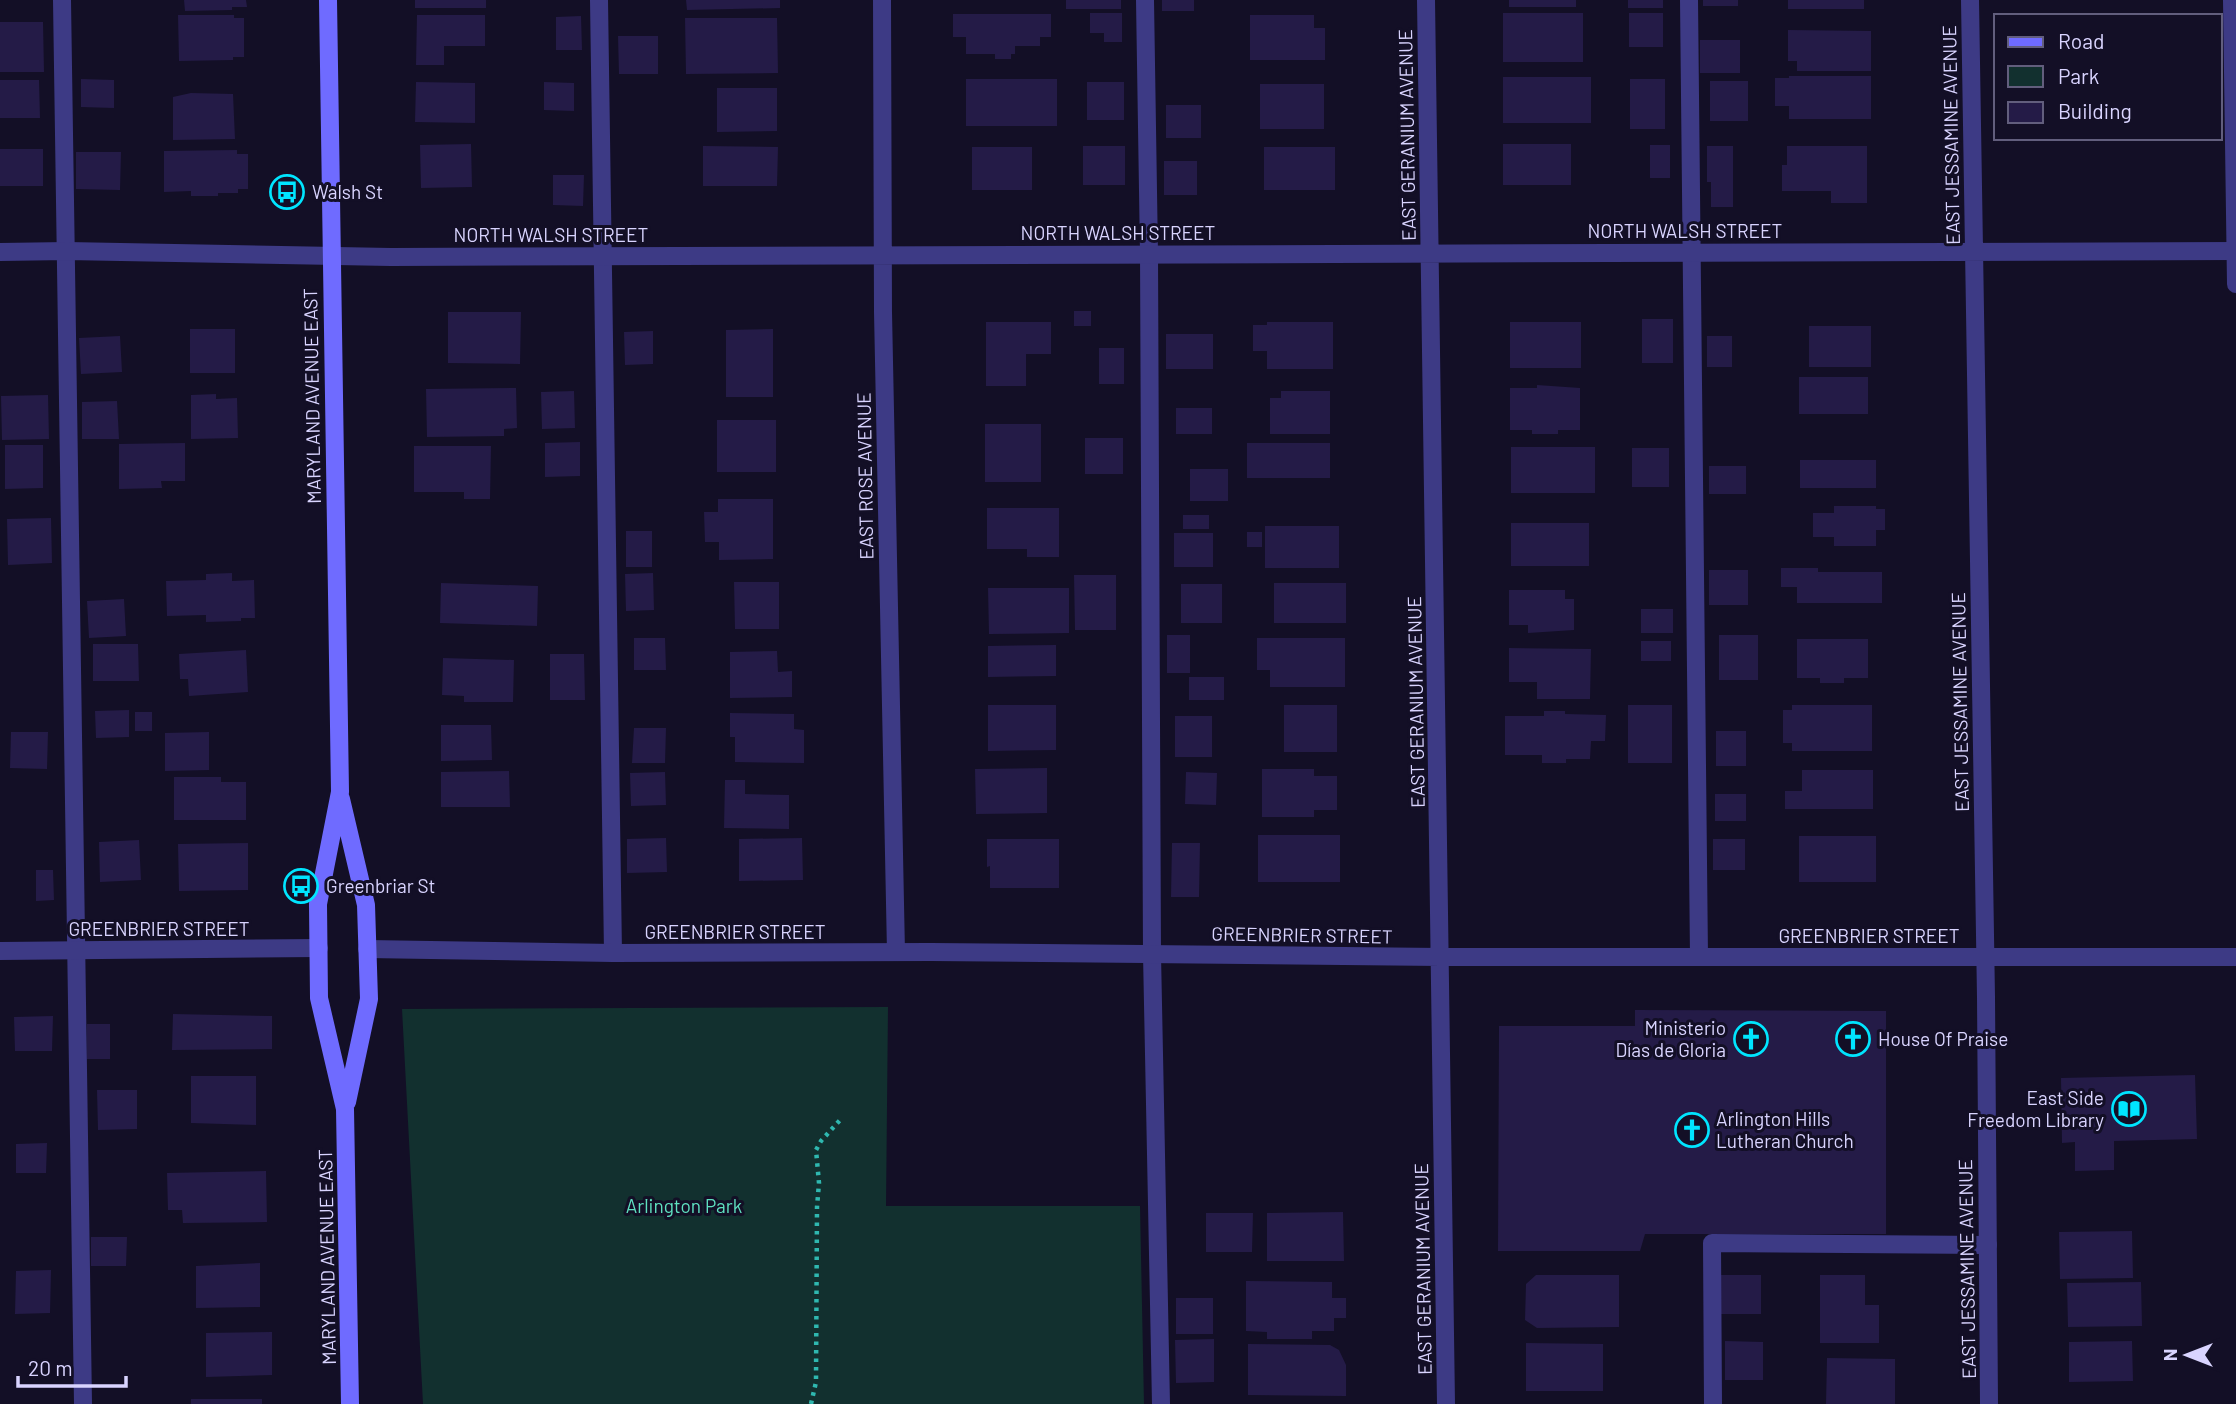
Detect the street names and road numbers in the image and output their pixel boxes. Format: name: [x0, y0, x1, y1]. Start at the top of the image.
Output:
street label: EAST JESSAMINE AVENUE: [1937, 25, 1964, 245]
street label: EAST GERANIUM AVENUE: [1393, 29, 1420, 241]
street label: NORTH WALSH STREET: [1588, 219, 1782, 242]
street label: NORTH WALSH STREET: [1021, 221, 1215, 244]
street label: NORTH WALSH STREET: [454, 223, 648, 246]
street label: MARYLAND AVENUE EAST: [298, 288, 325, 504]
street label: EAST ROSE AVENUE: [852, 392, 877, 560]
street label: EAST JESSAMINE AVENUE: [1946, 592, 1973, 812]
street label: EAST GERANIUM AVENUE: [1402, 596, 1429, 808]
street label: GREENBRIER STREET: [68, 917, 250, 940]
street label: GREENBRIER STREET: [644, 920, 826, 943]
street label: GREENBRIER STREET: [1211, 921, 1393, 948]
street label: GREENBRIER STREET: [1778, 924, 1960, 947]
street label: MARYLAND AVENUE EAST: [313, 1149, 340, 1365]
street label: EAST JESSAMINE AVENUE: [1953, 1159, 1980, 1379]
street label: EAST GERANIUM AVENUE: [1409, 1163, 1436, 1375]

